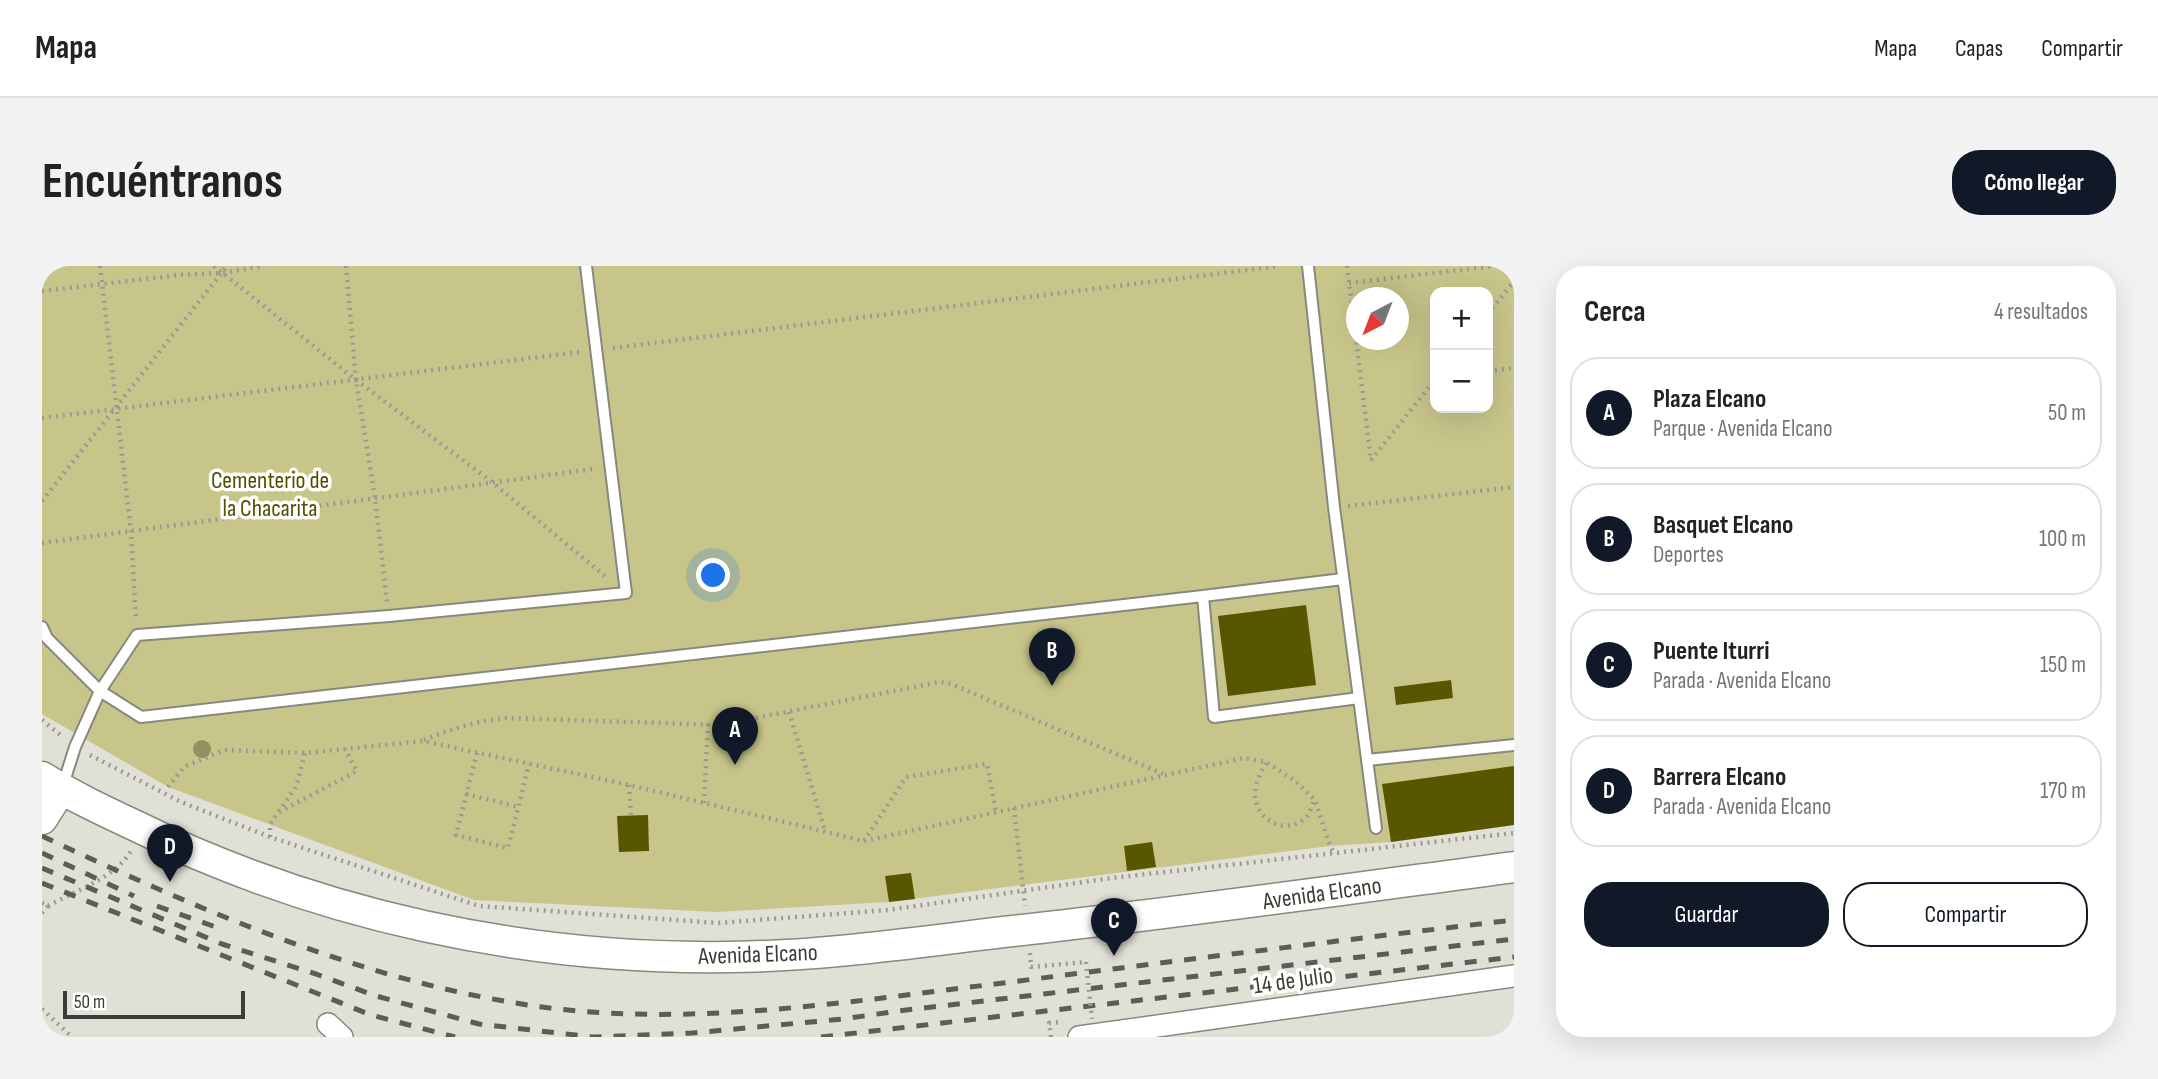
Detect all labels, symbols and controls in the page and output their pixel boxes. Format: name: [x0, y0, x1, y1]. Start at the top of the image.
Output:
text: Mapa: [35, 28, 97, 68]
text: Mapa: [1874, 34, 1917, 63]
text: Capas: [1955, 34, 2003, 63]
text: Compartir: [2041, 34, 2123, 63]
button: Cómo llegar: [1952, 150, 2116, 215]
text: Encuéntranos: [42, 153, 283, 212]
north arrow: [1346, 287, 1409, 350]
map controls: [1430, 287, 1493, 413]
button: +: [1430, 287, 1493, 350]
text: Cerca: [1584, 294, 1646, 330]
text: 4 resultados: [1994, 298, 2088, 326]
button: −: [1430, 350, 1493, 413]
text: Plaza Elcano: [1653, 384, 1766, 415]
text: A: [1604, 399, 1614, 427]
text: 50 m: [2048, 399, 2086, 427]
text: Parque · Avenida Elcano: [1653, 415, 1832, 443]
park label: Cementerio de la Chacarita: [211, 466, 329, 523]
text: Basquet Elcano: [1653, 510, 1793, 541]
text: B: [1604, 525, 1614, 553]
text: 100 m: [2039, 525, 2086, 553]
text: Deportes: [1653, 541, 1724, 569]
your location: [696, 558, 730, 592]
pin: B: [1029, 628, 1075, 686]
text: Puente Iturri: [1653, 636, 1770, 667]
text: C: [1603, 651, 1615, 679]
text: 150 m: [2040, 651, 2086, 679]
text: Parada · Avenida Elcano: [1653, 667, 1831, 695]
pin: A: [712, 707, 758, 765]
text: Barrera Elcano: [1653, 762, 1786, 793]
text: D: [1603, 777, 1615, 805]
text: 170 m: [2040, 777, 2086, 805]
text: Parada · Avenida Elcano: [1653, 793, 1831, 821]
pin: D: [147, 824, 193, 882]
street label: Avenida Elcano: [1260, 871, 1383, 916]
button: Guardar: [1584, 882, 1829, 947]
button: Compartir: [1843, 882, 2088, 947]
pin: C: [1091, 898, 1137, 956]
street label: Avenida Elcano: [697, 938, 818, 971]
street label: 14 de Julio: [1251, 961, 1335, 1000]
scale bar: [63, 988, 245, 1020]
text: 50 m: [74, 991, 105, 1014]

